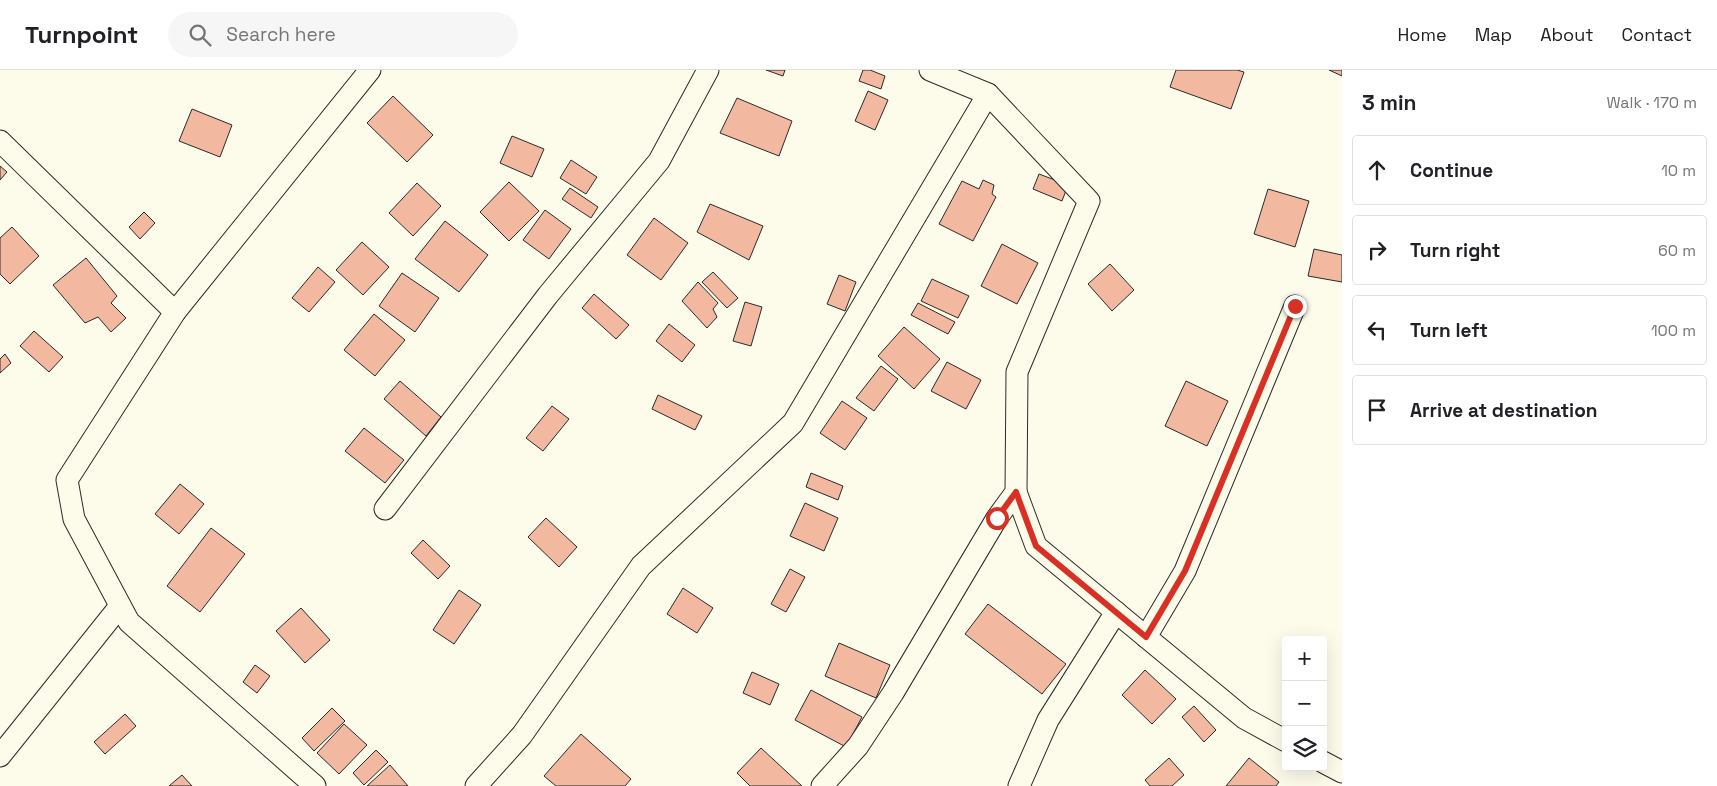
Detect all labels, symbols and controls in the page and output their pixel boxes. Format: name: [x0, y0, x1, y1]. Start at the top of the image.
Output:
search box: [168, 12, 518, 57]
text: Turnpoint: [25, 19, 138, 50]
icon: search: [186, 21, 214, 49]
text: Search here: [226, 22, 336, 47]
text: Home: [1398, 23, 1447, 46]
text: Map: [1475, 23, 1512, 46]
text: About: [1540, 23, 1594, 46]
text: Contact: [1622, 23, 1692, 46]
text: 3 min: [1362, 89, 1417, 116]
text: Walk · 170 m: [1607, 92, 1697, 113]
icon: ahead: [1363, 156, 1391, 184]
text: Continue: [1410, 158, 1493, 183]
text: 10 m: [1661, 160, 1696, 181]
icon: right: [1363, 236, 1391, 264]
text: Turn right: [1410, 238, 1500, 263]
text: 60 m: [1658, 240, 1696, 261]
route end: [1284, 295, 1307, 318]
icon: left: [1363, 316, 1391, 344]
text: Turn left: [1410, 318, 1488, 343]
text: 100 m: [1651, 320, 1696, 341]
icon: arrive: [1363, 396, 1391, 424]
text: Arrive at destination: [1410, 398, 1598, 423]
route start: [986, 507, 1009, 530]
map controls: [1282, 636, 1327, 771]
button: +: [1282, 636, 1327, 681]
button: −: [1282, 681, 1327, 726]
button: layers: [1282, 726, 1327, 771]

